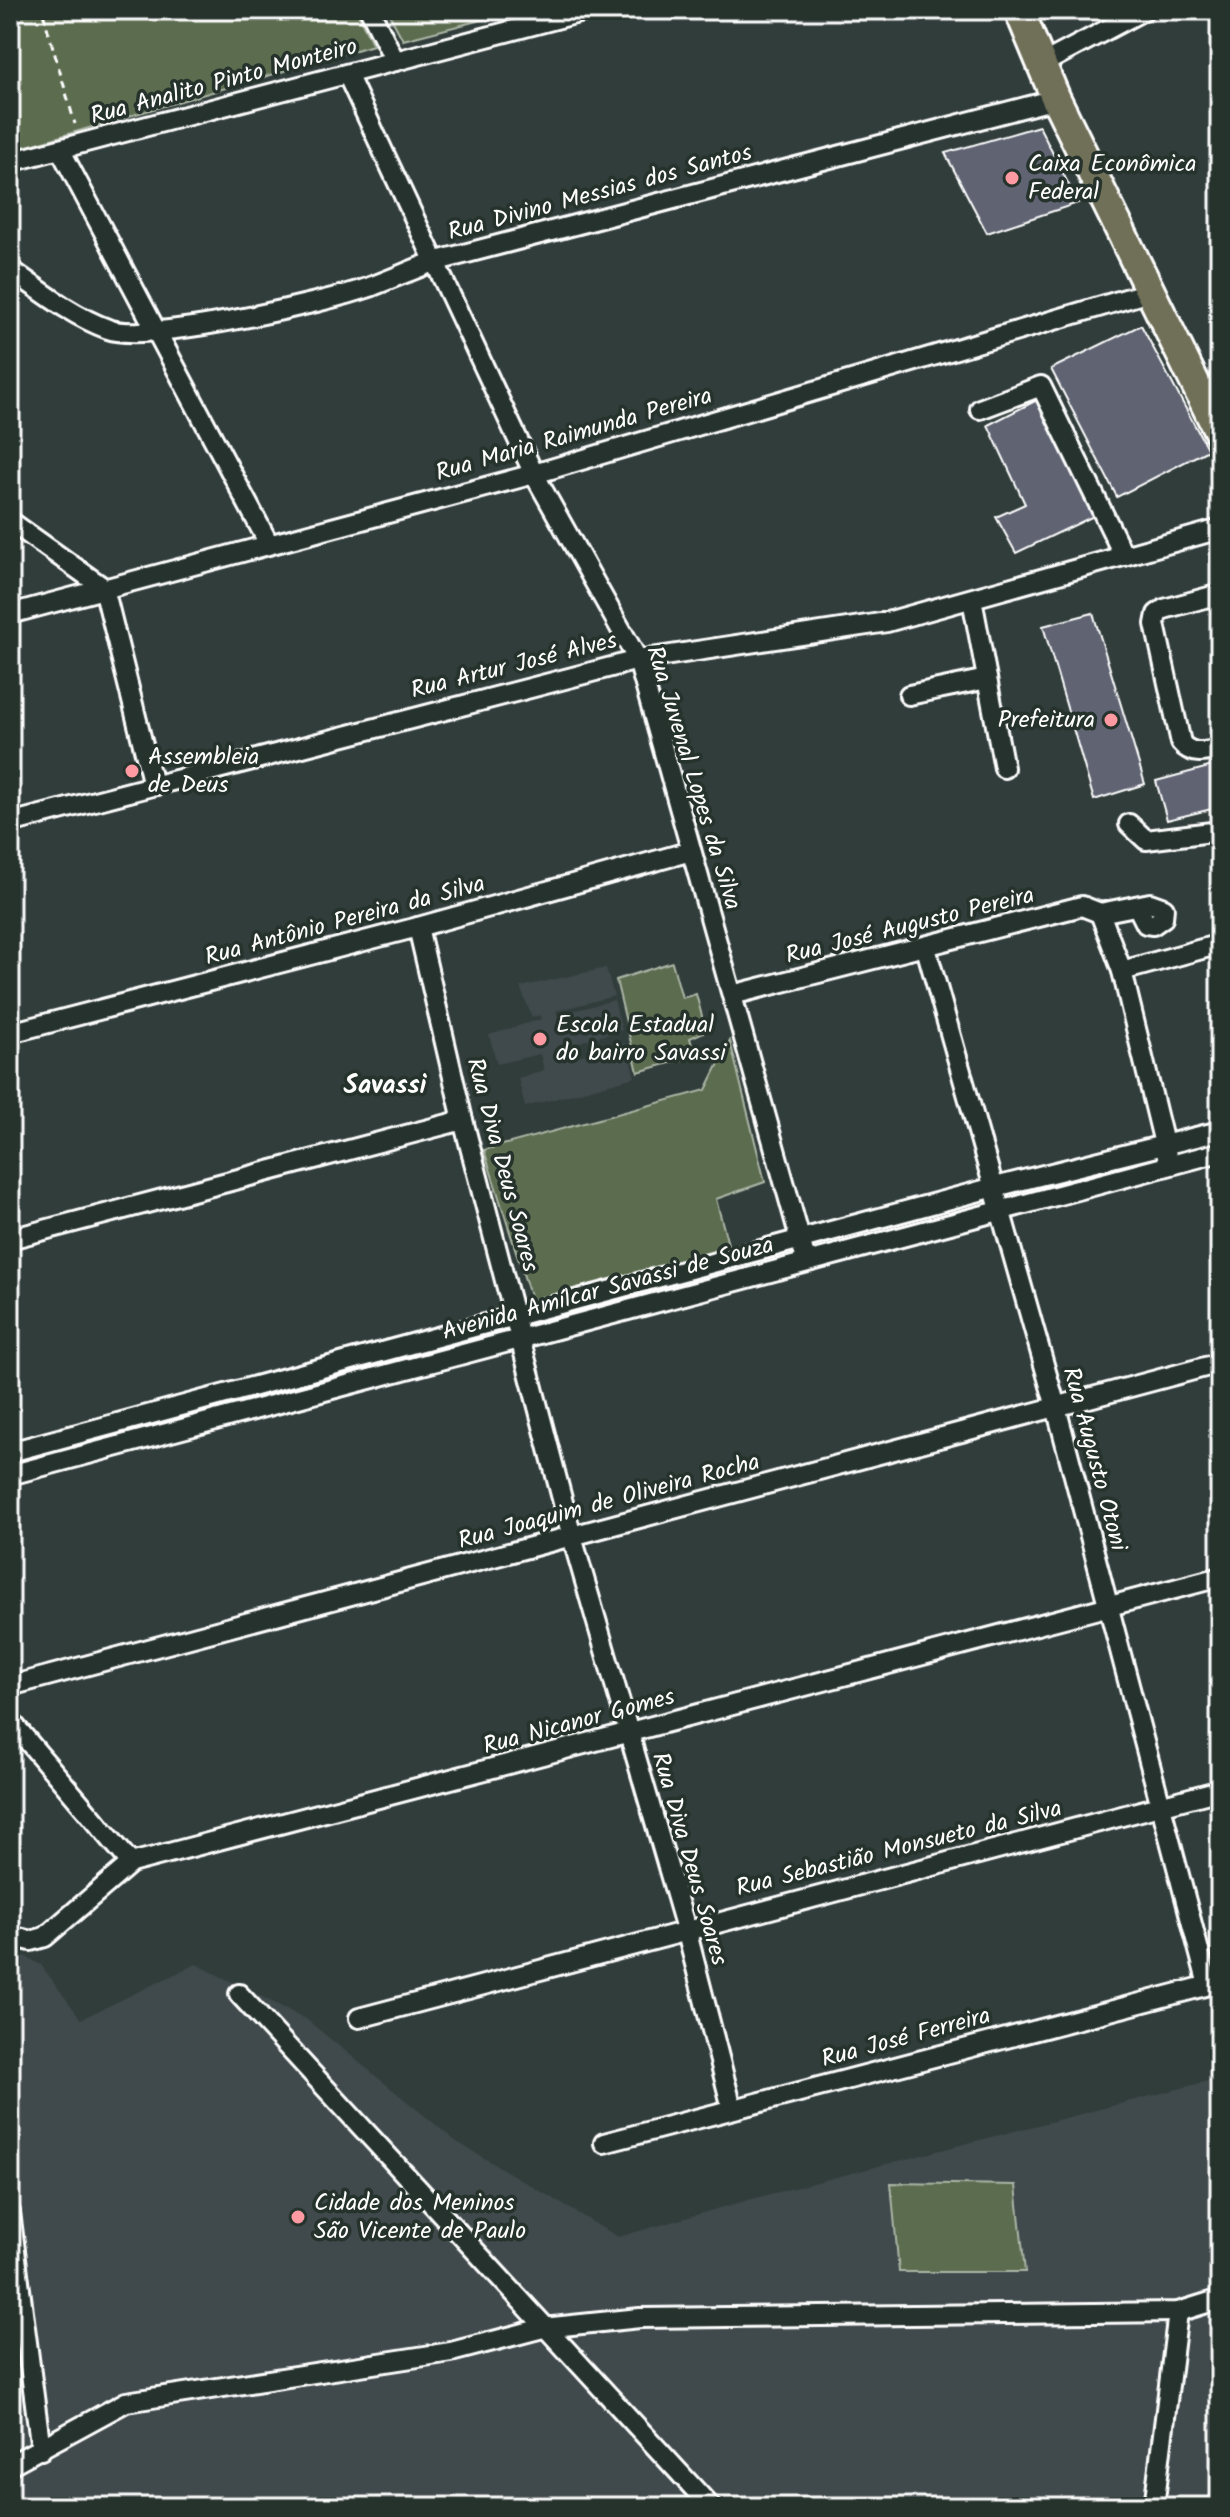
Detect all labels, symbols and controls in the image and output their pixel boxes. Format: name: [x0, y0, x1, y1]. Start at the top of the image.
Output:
street label: Rua Analito Pinto Monteiro: [86, 28, 362, 136]
street label: Rua Divino Messias dos Santos: [443, 134, 757, 252]
place label: Caixa Econômica Federal: [1028, 145, 1196, 212]
marker: Caixa Econômica Federal: [1003, 169, 1021, 187]
street label: Rua Maria Raimunda Pereira: [431, 377, 717, 493]
street label: Rua Artur José Alves: [407, 621, 621, 711]
street label: Rua Juvenal Lopes da Silva: [634, 641, 752, 915]
place label: Prefeitura: [998, 701, 1095, 740]
marker: Prefeitura: [1102, 711, 1120, 729]
place label: Assembleia de Deus: [148, 738, 259, 805]
marker: Assembleia de Deus: [123, 762, 141, 780]
street label: Rua Antônio Pereira da Silva: [201, 865, 489, 977]
street label: Rua José Augusto Pereira: [781, 876, 1039, 976]
place label: Escola Estadual do bairro Savassi: [556, 1006, 727, 1073]
marker: Escola Estadual do bairro Savassi: [531, 1030, 549, 1048]
street label: Rua Diva Deus Soares: [455, 1054, 549, 1276]
district label: Savassi: [344, 1065, 428, 1107]
street label: Avenida Amílcar Savassi de Souza: [438, 1226, 778, 1352]
street label: Rua Augusto Otoni: [1051, 1363, 1138, 1557]
street label: Rua Joaquim de Oliveira Rocha: [454, 1443, 764, 1561]
street label: Rua Nicanor Gomes: [479, 1678, 679, 1766]
street label: Rua Diva Deus Soares: [640, 1748, 738, 1970]
street label: Rua Sebastião Monsueto da Silva: [732, 1790, 1066, 1908]
street label: Rua José Ferreira: [817, 1997, 995, 2079]
place label: Cidade dos Meninos São Vicente de Paulo: [314, 2184, 526, 2251]
marker: Cidade dos Meninos São Vicente de Paulo: [289, 2208, 307, 2226]

